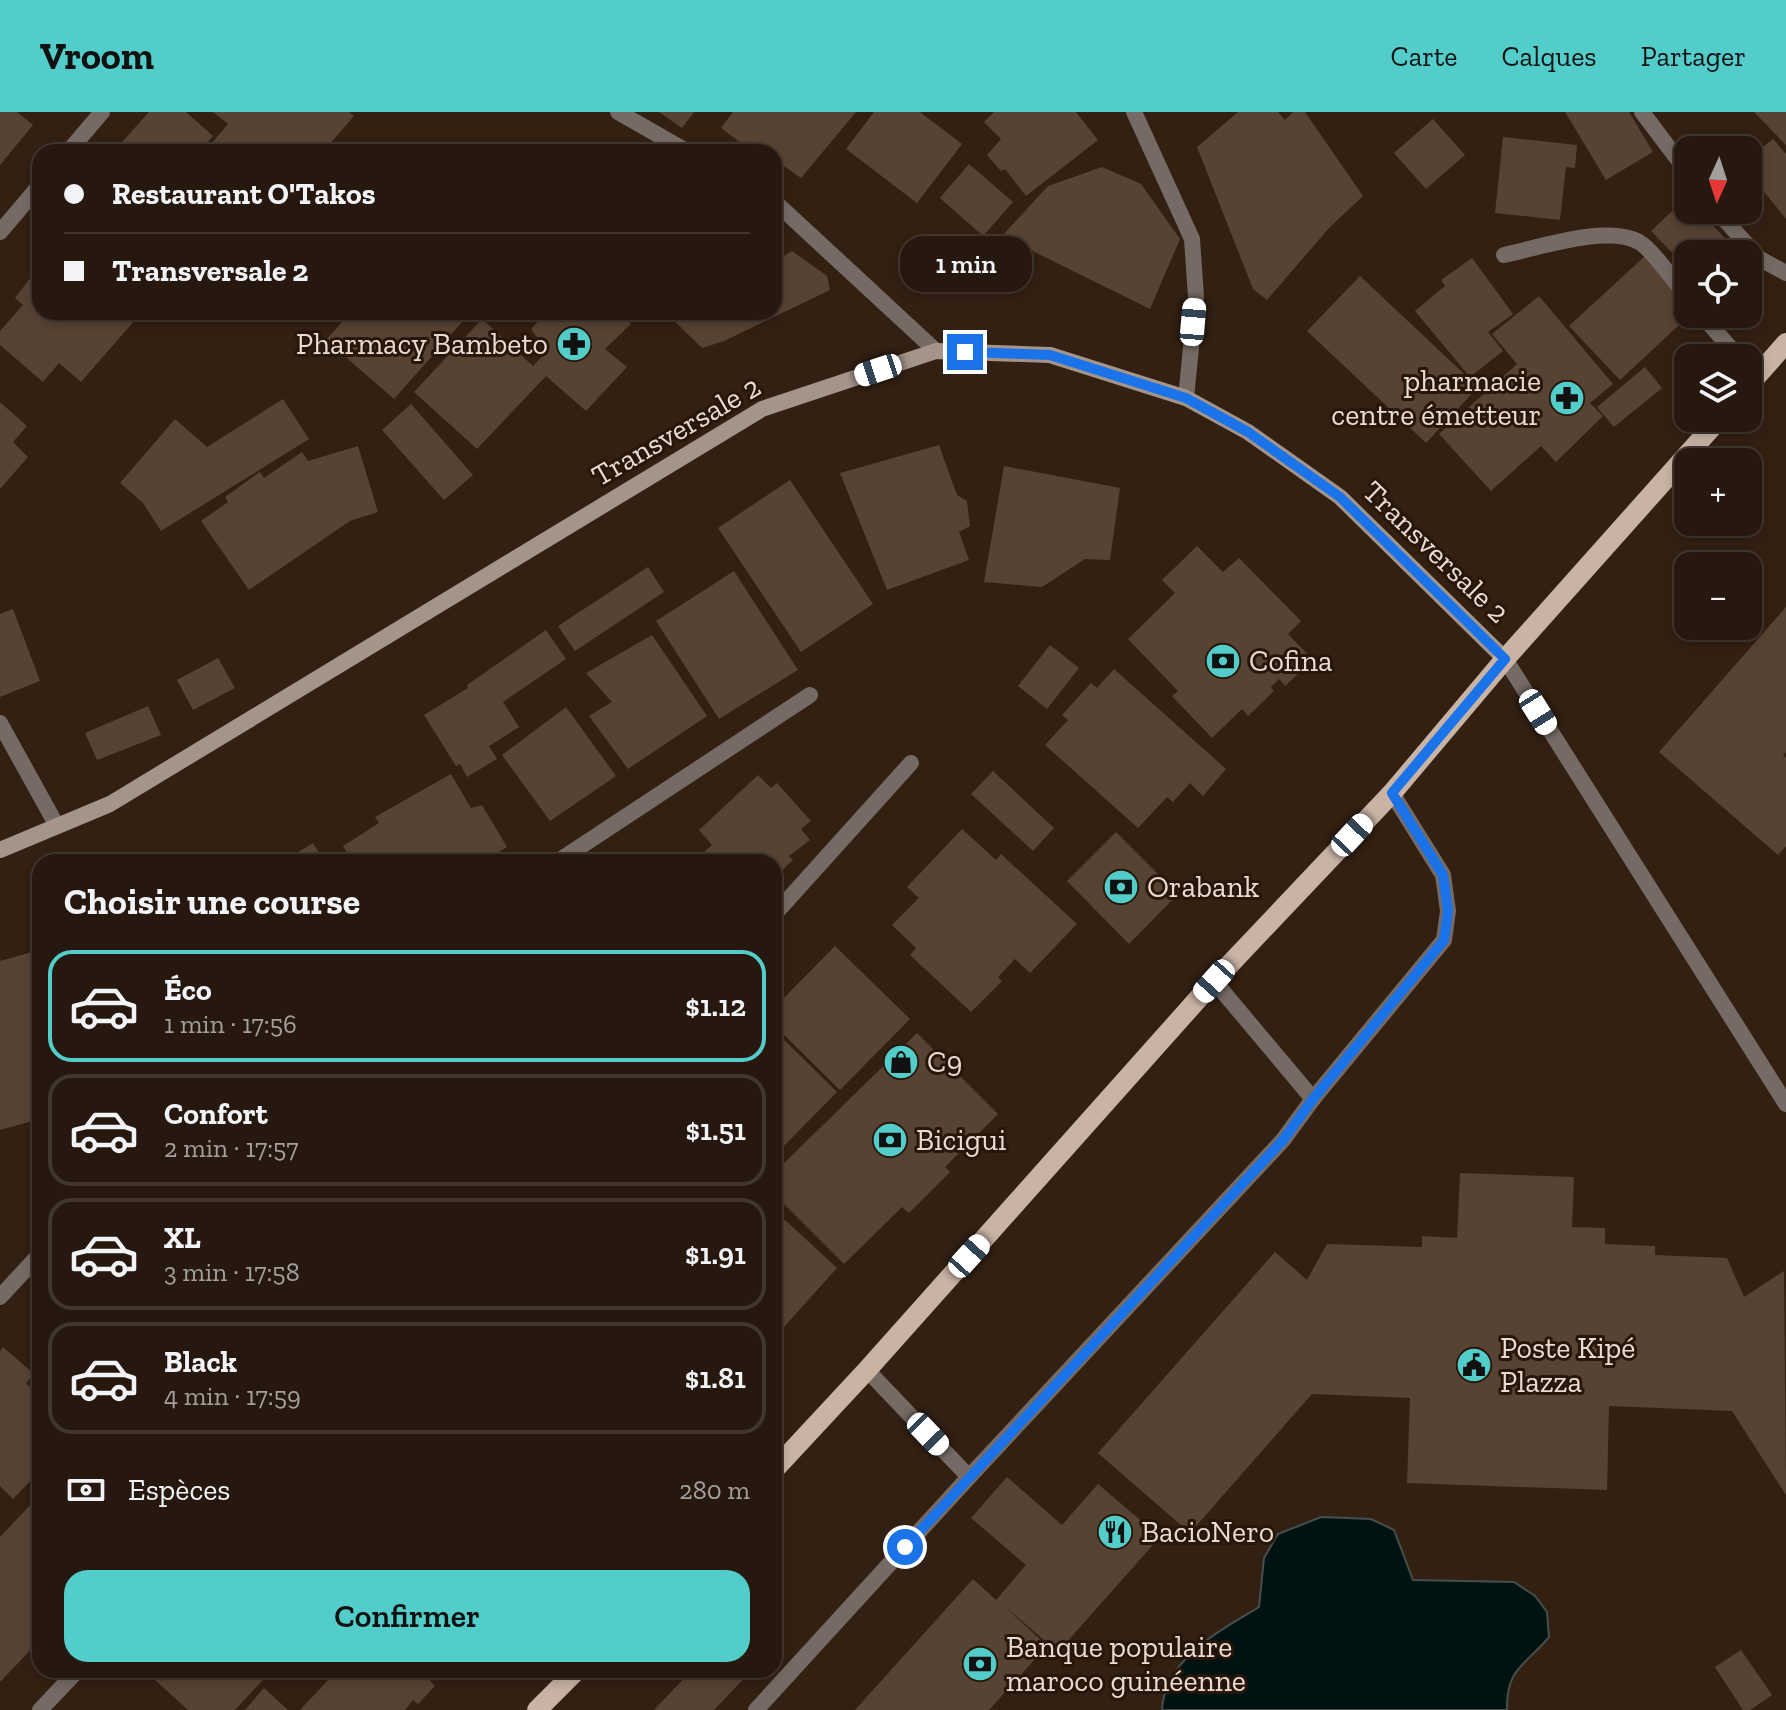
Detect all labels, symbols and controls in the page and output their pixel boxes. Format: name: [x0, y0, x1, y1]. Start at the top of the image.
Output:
text: Vroom: [40, 33, 154, 79]
text: Carte: [1391, 40, 1457, 73]
text: Calques: [1501, 40, 1597, 73]
text: Partager: [1641, 40, 1746, 73]
north arrow: [1674, 136, 1762, 224]
map controls: [1674, 136, 1762, 640]
text: Restaurant O'Takos: [112, 176, 375, 212]
callout: 1 min: [899, 236, 1031, 292]
button: locate: [1674, 240, 1762, 328]
text: 1 min: [935, 248, 997, 280]
text: Transversale 2: [112, 253, 308, 289]
car: [1179, 297, 1207, 347]
pharmacy icon: Pharmacy Bambeto: [555, 325, 593, 363]
place label: Pharmacy Bambeto: [296, 326, 548, 362]
route end: [947, 334, 983, 370]
button: layers: [1674, 344, 1762, 432]
car: [851, 351, 905, 389]
place label: pharmacie centre émetteur: [1331, 363, 1541, 433]
street label: Transversale 2: [585, 368, 767, 494]
pharmacy icon: pharmacie centre émetteur: [1548, 379, 1586, 417]
button: +: [1674, 448, 1762, 536]
street label: Transversale 2: [1356, 473, 1516, 631]
button: −: [1674, 552, 1762, 640]
bank icon: Cofina: [1204, 642, 1242, 680]
place label: Cofina: [1249, 643, 1333, 679]
car: [1515, 685, 1561, 739]
car: [1327, 809, 1377, 861]
bank icon: Orabank: [1102, 868, 1140, 906]
place label: Orabank: [1147, 869, 1260, 905]
text: Choisir une course: [64, 880, 360, 923]
car: [1189, 955, 1239, 1007]
icon: car: [68, 970, 140, 1042]
text: Éco: [164, 972, 212, 1008]
text: $1.12: [685, 988, 746, 1024]
text: 1 min · 17:56: [164, 1008, 297, 1040]
shop icon: C9: [882, 1043, 920, 1081]
place label: C9: [927, 1044, 962, 1080]
icon: car: [68, 1094, 140, 1166]
text: Confort: [164, 1096, 268, 1132]
text: $1.51: [685, 1112, 746, 1148]
bank icon: Bicigui: [871, 1121, 909, 1159]
place label: Bicigui: [916, 1122, 1006, 1158]
text: 2 min · 17:57: [164, 1132, 299, 1164]
icon: car: [68, 1218, 140, 1290]
text: XL: [164, 1220, 201, 1256]
car: [944, 1230, 994, 1282]
text: $1.91: [685, 1236, 746, 1272]
text: 3 min · 17:58: [164, 1256, 300, 1288]
place label: Poste Kipé Plazza: [1500, 1330, 1635, 1400]
icon: car: [68, 1342, 140, 1414]
text: Black: [164, 1344, 237, 1380]
public building icon: Poste Kipé Plazza: [1455, 1346, 1493, 1384]
text: $1.81: [685, 1360, 746, 1396]
text: 4 min · 17:59: [164, 1380, 301, 1412]
car: [903, 1408, 953, 1460]
icon: cash: [64, 1468, 108, 1512]
text: Espèces: [128, 1472, 230, 1508]
text: 280 m: [679, 1474, 750, 1506]
restaurant icon: BacioNero: [1096, 1513, 1134, 1551]
place label: BacioNero: [1141, 1514, 1274, 1550]
route start: [887, 1529, 923, 1565]
button: Confirmer: [64, 1570, 750, 1662]
place label: Banque populaire maroco guinéenne: [1006, 1629, 1246, 1699]
bank icon: Banque populaire maroco guinéenne: [961, 1645, 999, 1683]

